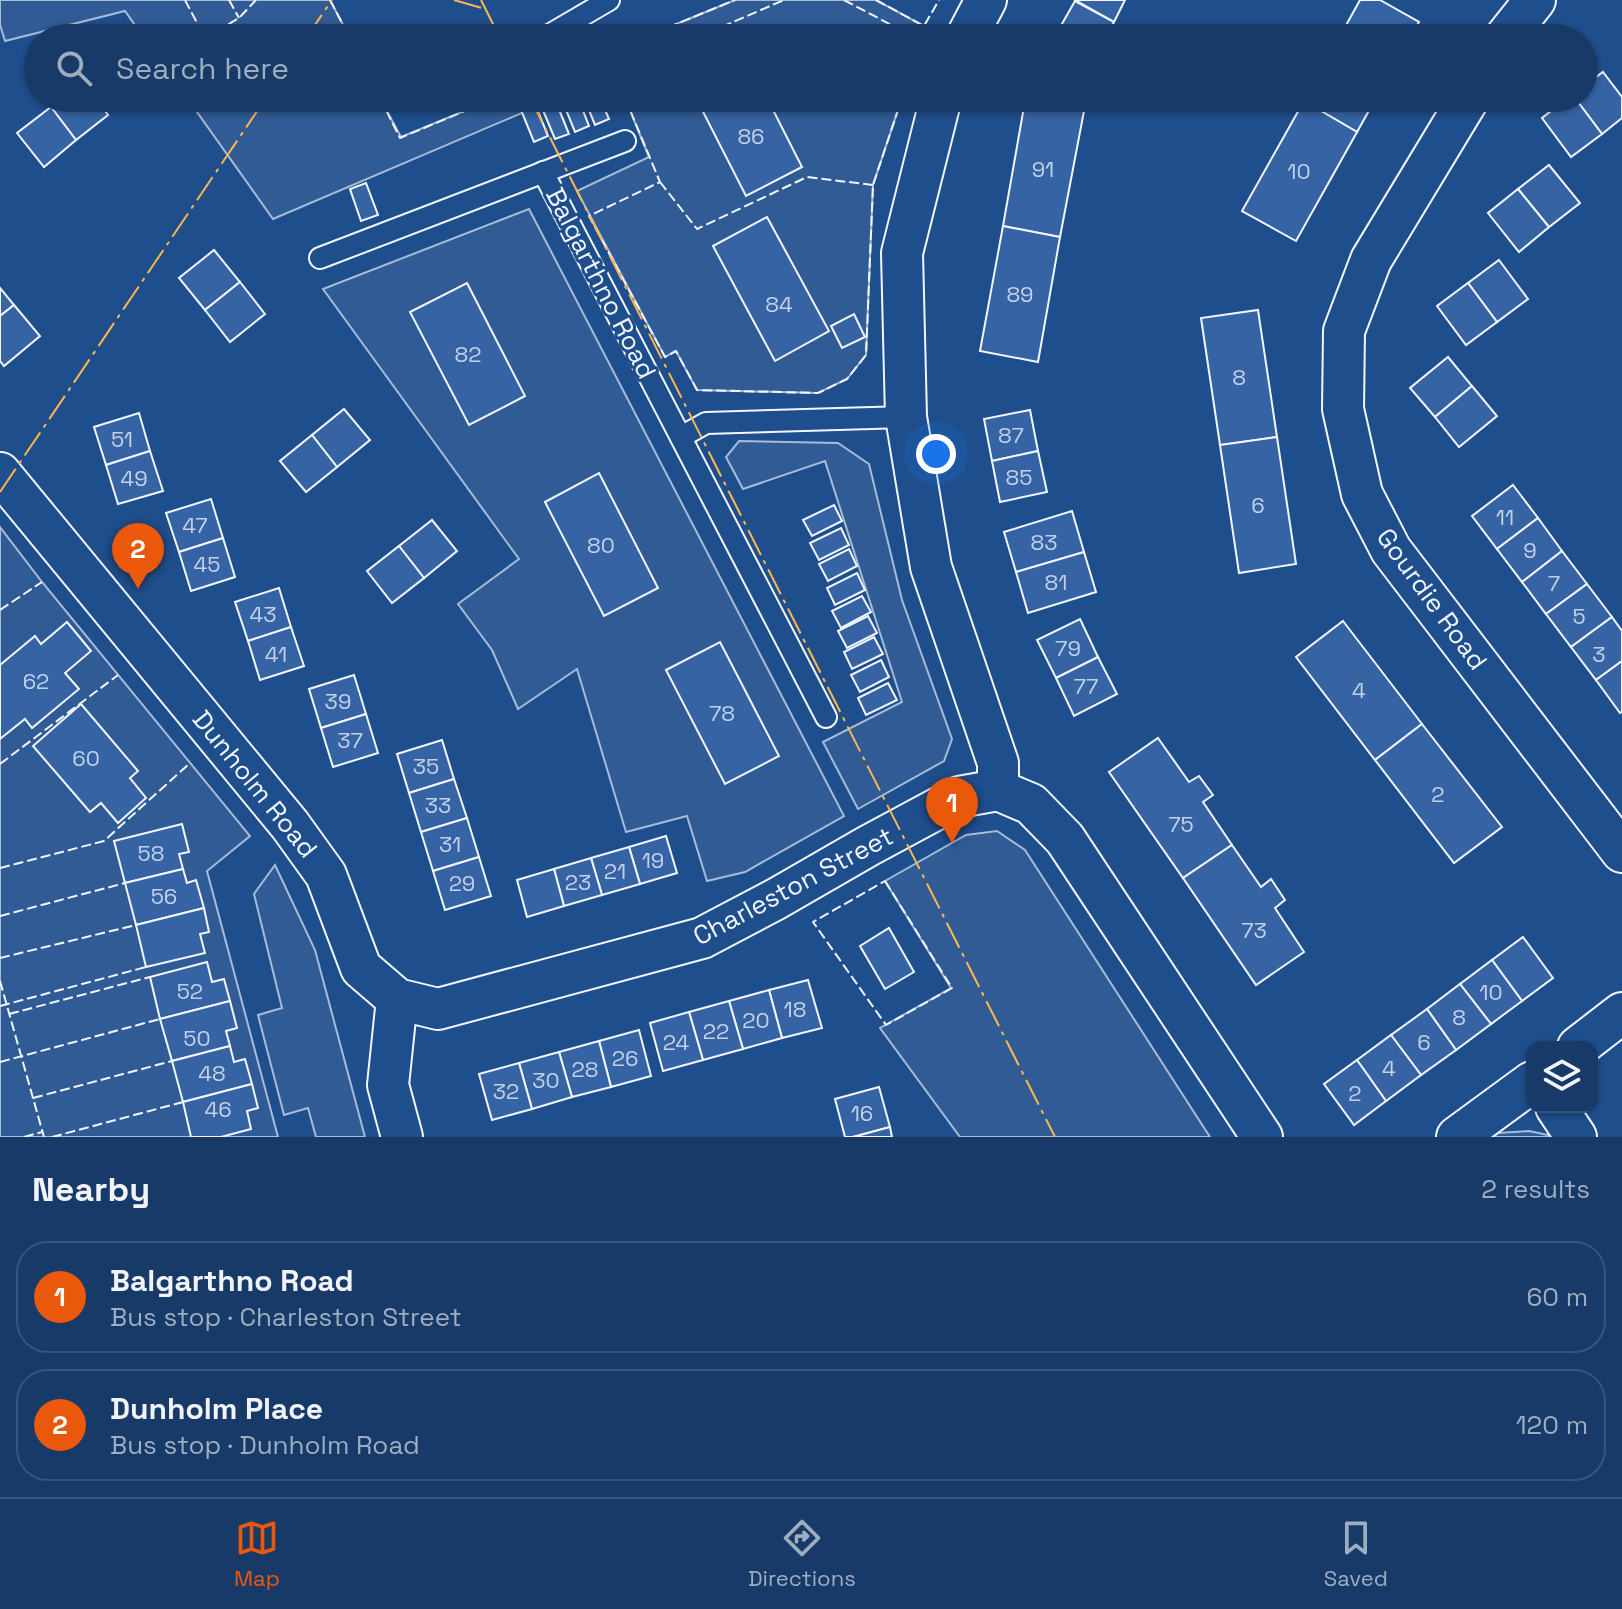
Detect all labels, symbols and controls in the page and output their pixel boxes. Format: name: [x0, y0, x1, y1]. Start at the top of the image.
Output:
search box: [24, 24, 1598, 112]
icon: search: [52, 46, 96, 90]
text: Search here: [116, 49, 289, 88]
house number: 86: [737, 122, 765, 150]
house number: 91: [1032, 155, 1054, 183]
house number: 10: [1287, 157, 1311, 185]
street label: Balgarthno Road: [538, 182, 664, 384]
house number: 89: [1006, 280, 1034, 308]
house number: 84: [765, 290, 793, 318]
house number: 82: [455, 340, 481, 368]
house number: 8: [1232, 363, 1246, 391]
house number: 87: [998, 421, 1024, 449]
house number: 51: [111, 425, 133, 453]
your location: [916, 434, 956, 474]
house number: 85: [1006, 463, 1032, 491]
house number: 49: [120, 464, 148, 492]
house number: 6: [1251, 491, 1265, 519]
house number: 11: [1496, 503, 1514, 531]
house number: 47: [182, 511, 208, 539]
street label: Gourdie Road: [1369, 521, 1495, 677]
pin: 2: [112, 523, 164, 589]
house number: 83: [1031, 528, 1058, 556]
house number: 80: [587, 531, 615, 559]
house number: 9: [1523, 536, 1537, 564]
house number: 45: [194, 550, 220, 578]
house number: 81: [1045, 568, 1067, 596]
house number: 7: [1548, 569, 1560, 597]
house number: 43: [249, 600, 277, 628]
house number: 5: [1572, 602, 1586, 630]
house number: 79: [1055, 634, 1081, 662]
house number: 41: [265, 640, 287, 668]
house number: 3: [1592, 640, 1606, 668]
house number: 62: [23, 667, 49, 695]
house number: 77: [1074, 672, 1098, 700]
house number: 4: [1352, 676, 1366, 704]
house number: 39: [325, 687, 351, 715]
house number: 78: [709, 699, 735, 727]
street label: Dunholm Road: [185, 703, 325, 865]
house number: 37: [337, 726, 363, 754]
house number: 60: [72, 744, 100, 772]
house number: 35: [413, 752, 439, 780]
pin: 1: [926, 777, 978, 843]
house number: 2: [1431, 780, 1445, 808]
house number: 33: [425, 791, 451, 819]
house number: 75: [1168, 810, 1194, 838]
street label: Charleston Street: [687, 819, 899, 953]
house number: 31: [439, 830, 461, 858]
house number: 58: [138, 839, 164, 867]
house number: 19: [642, 846, 664, 874]
house number: 21: [604, 857, 626, 885]
house number: 23: [565, 868, 591, 896]
house number: 29: [449, 869, 475, 897]
house number: 56: [151, 882, 177, 910]
house number: 73: [1241, 916, 1267, 944]
house number: 52: [177, 977, 203, 1005]
house number: 10: [1479, 978, 1503, 1006]
house number: 18: [784, 995, 806, 1023]
house number: 8: [1452, 1003, 1466, 1031]
house number: 20: [742, 1006, 770, 1034]
house number: 22: [703, 1017, 729, 1045]
house number: 50: [183, 1024, 211, 1052]
house number: 24: [663, 1028, 689, 1056]
house number: 6: [1417, 1028, 1431, 1056]
map controls: [1526, 1041, 1598, 1113]
button: layers: [1526, 1041, 1598, 1113]
house number: 26: [612, 1044, 638, 1072]
house number: 4: [1382, 1054, 1396, 1082]
house number: 28: [572, 1055, 598, 1083]
house number: 48: [198, 1059, 226, 1087]
house number: 30: [532, 1066, 560, 1094]
house number: 32: [493, 1077, 519, 1105]
house number: 2: [1348, 1079, 1362, 1107]
house number: 46: [204, 1095, 232, 1123]
house number: 16: [851, 1099, 873, 1127]
text: Nearby: [32, 1168, 150, 1211]
text: 2 results: [1481, 1172, 1590, 1206]
text: Balgarthno Road: [110, 1261, 354, 1300]
text: 1: [54, 1280, 66, 1314]
text: 60 m: [1526, 1280, 1588, 1314]
text: Bus stop · Charleston Street: [110, 1300, 462, 1334]
text: Dunholm Place: [110, 1389, 323, 1428]
text: 2: [52, 1408, 68, 1442]
text: 120 m: [1516, 1408, 1588, 1442]
text: Bus stop · Dunholm Road: [110, 1428, 420, 1462]
tab: Map: [234, 1516, 280, 1592]
tab: Directions: [748, 1516, 856, 1592]
tab: Saved: [1324, 1516, 1388, 1592]

